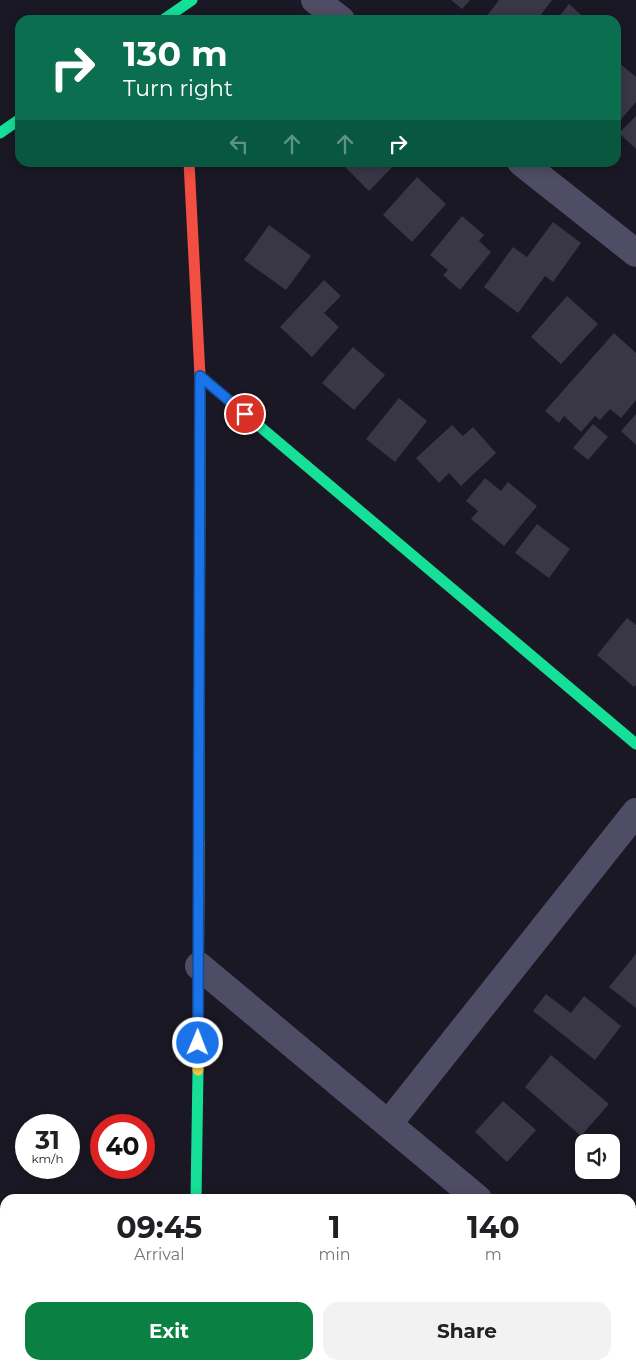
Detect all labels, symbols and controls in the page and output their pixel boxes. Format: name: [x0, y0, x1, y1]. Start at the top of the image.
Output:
text: 130 m: [123, 32, 228, 75]
icon: right: [40, 35, 105, 100]
text: Turn right: [123, 75, 233, 102]
icon: left: [225, 130, 253, 158]
icon: ahead: [278, 130, 306, 158]
icon: ahead: [331, 130, 359, 158]
icon: right: [384, 130, 412, 158]
pin: [224, 393, 266, 435]
icon: arrive: [231, 400, 259, 428]
position arrow: [171, 1016, 223, 1068]
speed limit sign: 40: [90, 1114, 155, 1179]
text: 31: [35, 1125, 60, 1155]
map controls: [575, 1134, 620, 1179]
button: sound: [575, 1134, 620, 1179]
text: km/h: [31, 1151, 64, 1166]
text: 09:45: [116, 1209, 202, 1246]
text: 1: [329, 1209, 340, 1246]
text: 140: [467, 1209, 520, 1246]
text: Arrival: [134, 1245, 184, 1264]
text: min: [318, 1245, 351, 1264]
text: m: [485, 1245, 502, 1264]
button: Exit: [25, 1302, 313, 1360]
button: Share: [323, 1302, 611, 1360]

